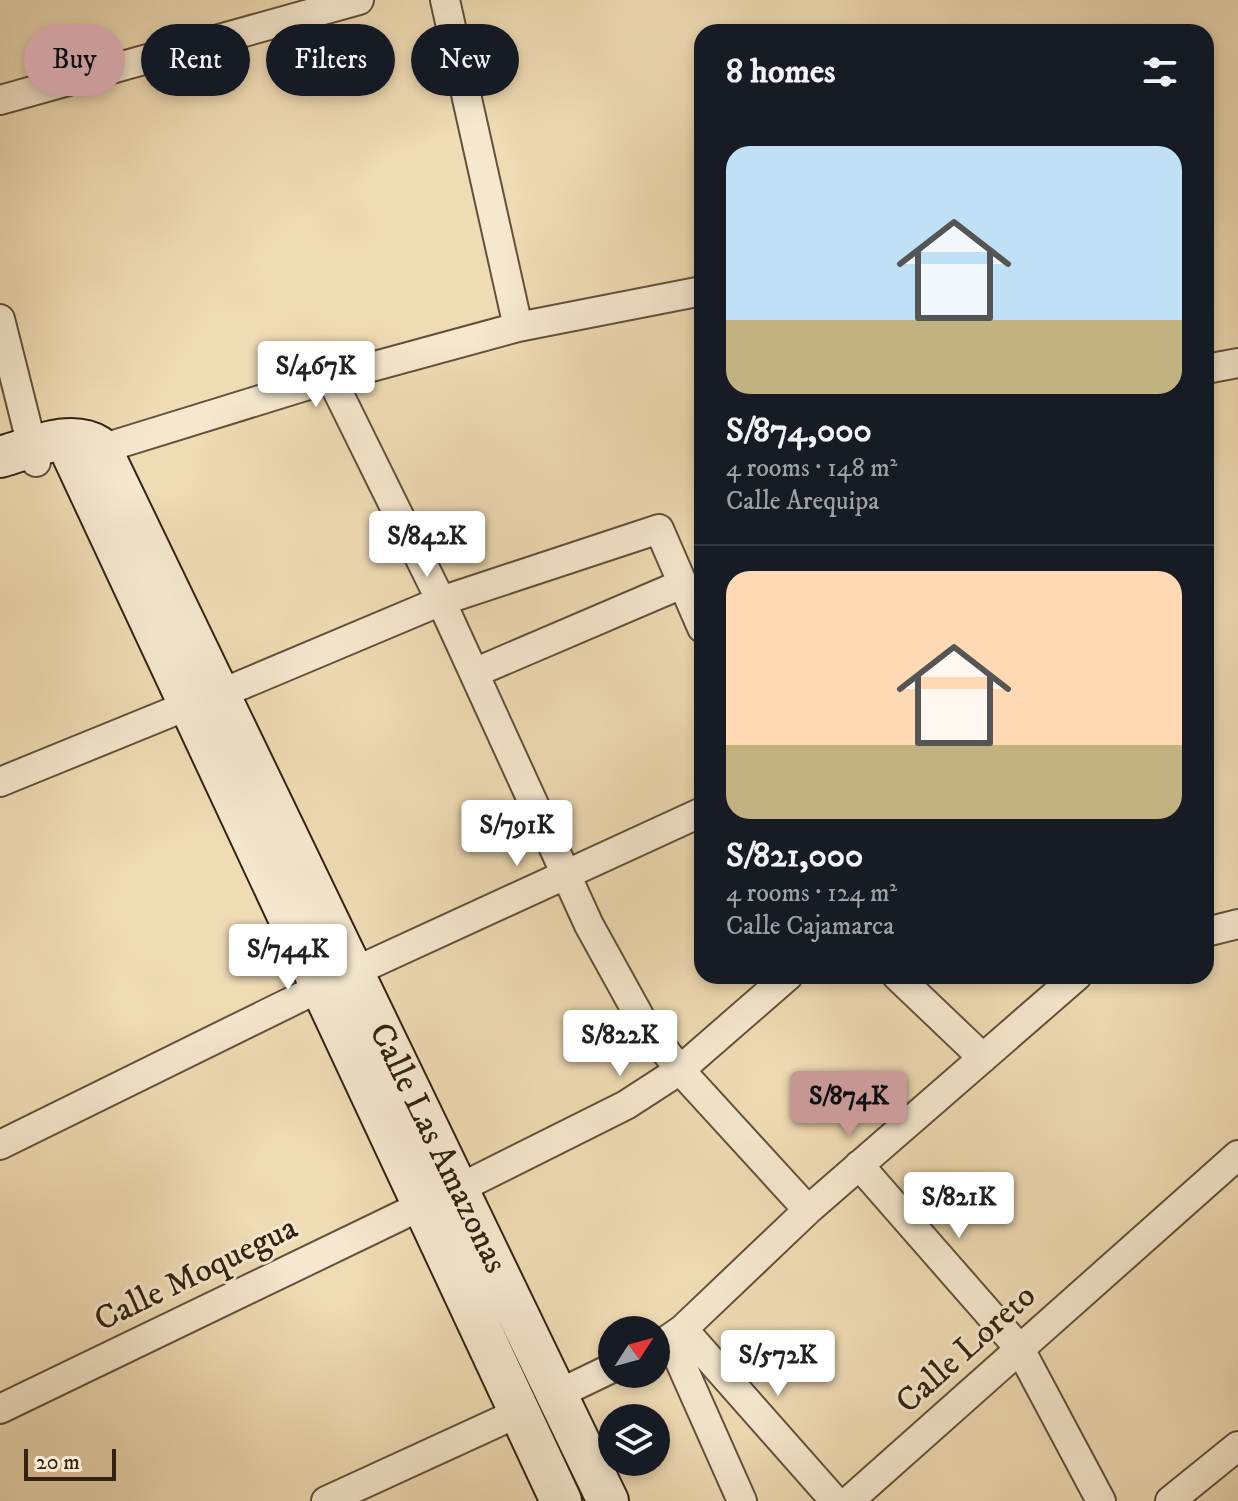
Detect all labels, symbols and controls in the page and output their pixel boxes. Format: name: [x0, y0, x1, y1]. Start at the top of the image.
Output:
chip: Buy: [24, 24, 125, 96]
chip: Rent: [141, 24, 250, 96]
chip: Filters: [266, 24, 395, 96]
chip: New: [411, 24, 519, 96]
icon: filters: [1138, 50, 1182, 94]
text: 8 homes: [726, 51, 835, 93]
icon: home: [882, 198, 1026, 342]
pin: S/467K: [251, 341, 381, 409]
text: S/467K: [276, 350, 356, 383]
text: S/874,000: [726, 410, 872, 452]
text: 4 rooms · 148 m²: [726, 452, 897, 485]
text: Calle Arequipa: [726, 485, 879, 518]
pin: S/842K: [362, 511, 492, 579]
text: S/842K: [387, 520, 467, 553]
icon: home: [882, 623, 1026, 767]
pin: S/791K: [452, 800, 582, 868]
text: S/791K: [479, 809, 555, 842]
text: S/821,000: [726, 835, 863, 877]
text: 4 rooms · 124 m²: [726, 877, 897, 910]
text: Calle Cajamarca: [726, 910, 894, 943]
pin: S/744K: [223, 924, 353, 992]
text: S/744K: [247, 933, 329, 966]
pin: S/822K: [555, 1010, 685, 1078]
street label: Calle Las Amazonas: [359, 1016, 517, 1280]
text: S/822K: [581, 1019, 659, 1052]
pin: S/874K: [784, 1071, 914, 1139]
text: S/874K: [809, 1080, 889, 1113]
pin: S/821K: [894, 1172, 1024, 1240]
text: S/821K: [922, 1181, 996, 1214]
street label: Calle Moquegua: [88, 1207, 305, 1341]
street label: Calle Loreto: [887, 1275, 1045, 1423]
north arrow: [598, 1316, 670, 1388]
map controls: [598, 1316, 670, 1476]
pin: S/572K: [713, 1330, 843, 1398]
text: S/572K: [739, 1339, 817, 1372]
button: layers: [598, 1404, 670, 1476]
scale bar: [24, 1445, 116, 1481]
text: 20 m: [36, 1449, 80, 1476]

